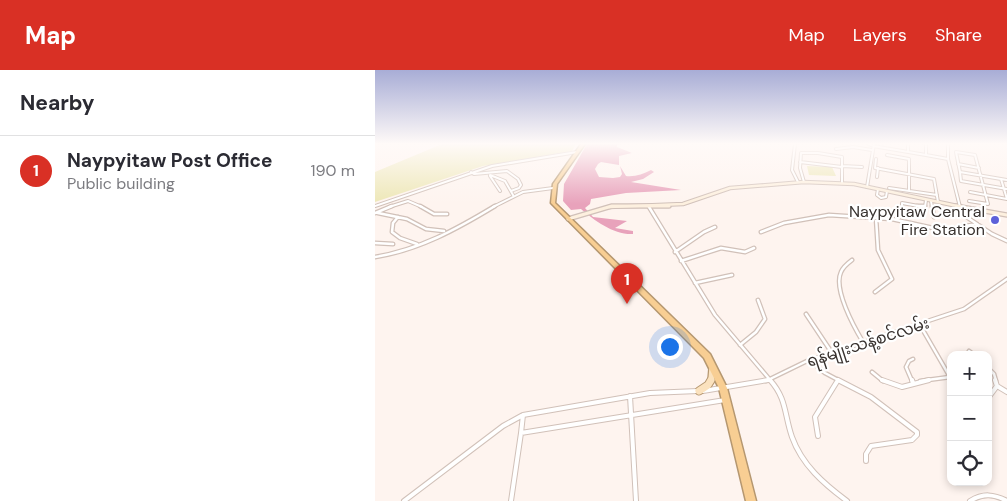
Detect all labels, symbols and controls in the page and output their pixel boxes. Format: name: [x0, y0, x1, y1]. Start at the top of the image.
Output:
text: Map: [25, 20, 76, 51]
text: Map: [789, 23, 825, 47]
text: Layers: [853, 23, 907, 47]
text: Share: [935, 23, 982, 47]
text: Nearby: [20, 89, 94, 117]
text: Naypyitaw Post Office: [67, 148, 273, 173]
text: 1: [33, 160, 39, 181]
text: 190 m: [311, 160, 355, 181]
text: Public building: [67, 173, 175, 194]
place label: Naypyitaw Central Fire Station: [849, 201, 985, 240]
marker: Naypyitaw Central Fire Station: [989, 214, 1001, 226]
pin: 1: [611, 263, 643, 304]
street label: ရန်မျိုးသန့်စင်လမ်း: [804, 311, 933, 375]
your location: [657, 334, 683, 360]
map controls: [947, 351, 992, 486]
button: +: [947, 351, 992, 396]
button: −: [947, 396, 992, 441]
button: locate: [947, 441, 992, 486]

